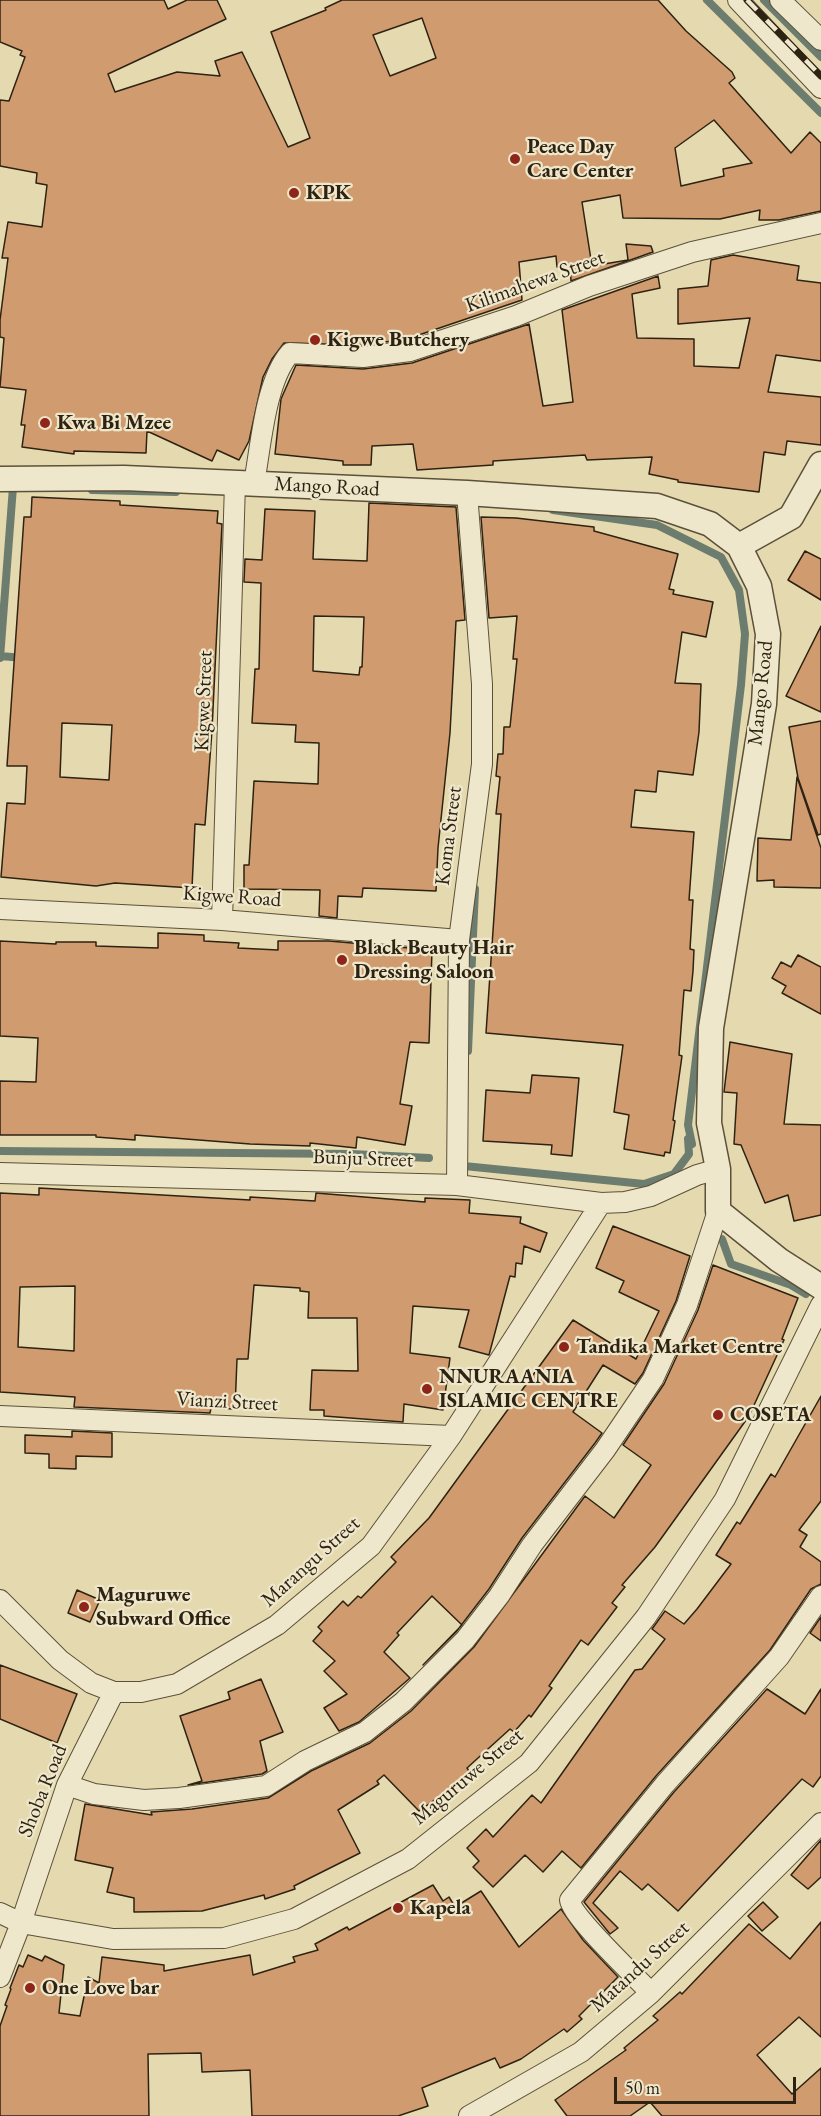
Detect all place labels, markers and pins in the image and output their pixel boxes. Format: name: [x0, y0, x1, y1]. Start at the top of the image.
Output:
place label: Peace Day Care Center: [527, 134, 634, 184]
marker: Peace Day Care Center: [508, 152, 522, 166]
place label: KPK: [306, 180, 351, 206]
marker: KPK: [287, 186, 301, 200]
place label: Kigwe Butchery: [327, 327, 469, 353]
marker: Kigwe Butchery: [308, 333, 322, 347]
place label: Kwa Bi Mzee: [57, 410, 171, 436]
marker: Kwa Bi Mzee: [38, 416, 52, 430]
place label: Black Beauty Hair Dressing Saloon: [354, 935, 514, 985]
marker: Black Beauty Hair Dressing Saloon: [335, 953, 349, 967]
place label: Tandika Market Centre: [576, 1334, 783, 1360]
marker: Tandika Market Centre: [557, 1340, 571, 1354]
place label: NNURAANIA ISLAMIC CENTRE: [439, 1364, 618, 1414]
marker: NNURAANIA ISLAMIC CENTRE: [420, 1382, 434, 1396]
place label: COSETA: [730, 1402, 811, 1428]
marker: COSETA: [711, 1408, 725, 1422]
place label: Maguruwe Subward Office: [96, 1582, 231, 1632]
marker: Maguruwe Subward Office: [77, 1600, 91, 1614]
place label: Kapela: [410, 1895, 471, 1921]
marker: Kapela: [391, 1901, 405, 1915]
place label: One Love bar: [42, 1975, 159, 2001]
marker: One Love bar: [23, 1981, 37, 1995]

